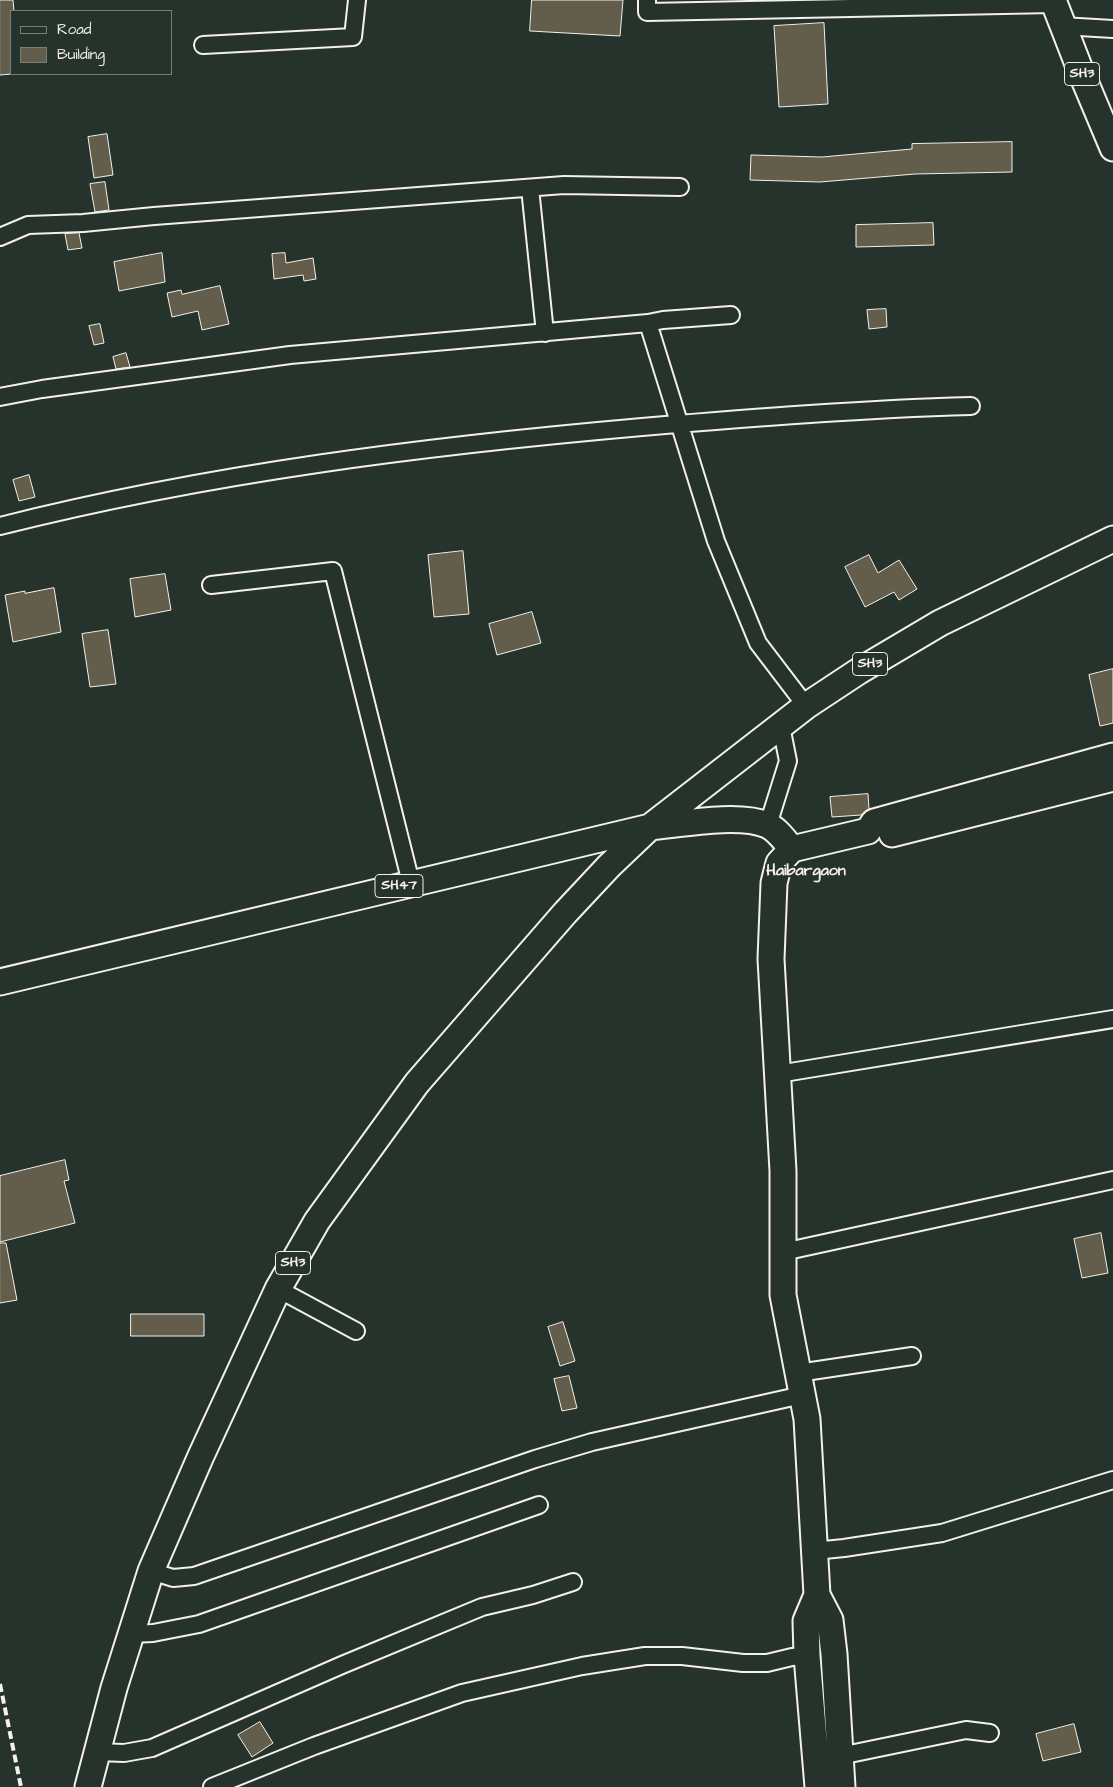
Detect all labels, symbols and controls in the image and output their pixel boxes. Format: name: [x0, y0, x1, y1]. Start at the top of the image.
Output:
legend: [10, 10, 172, 75]
text: Road: [57, 19, 91, 40]
text: Building: [57, 44, 105, 65]
road number: SH3: [1064, 62, 1100, 86]
road number: SH3: [852, 652, 888, 676]
district label: Haibargaon: [766, 862, 846, 882]
road number: SH47: [375, 874, 423, 898]
road number: SH3: [276, 1252, 310, 1274]

